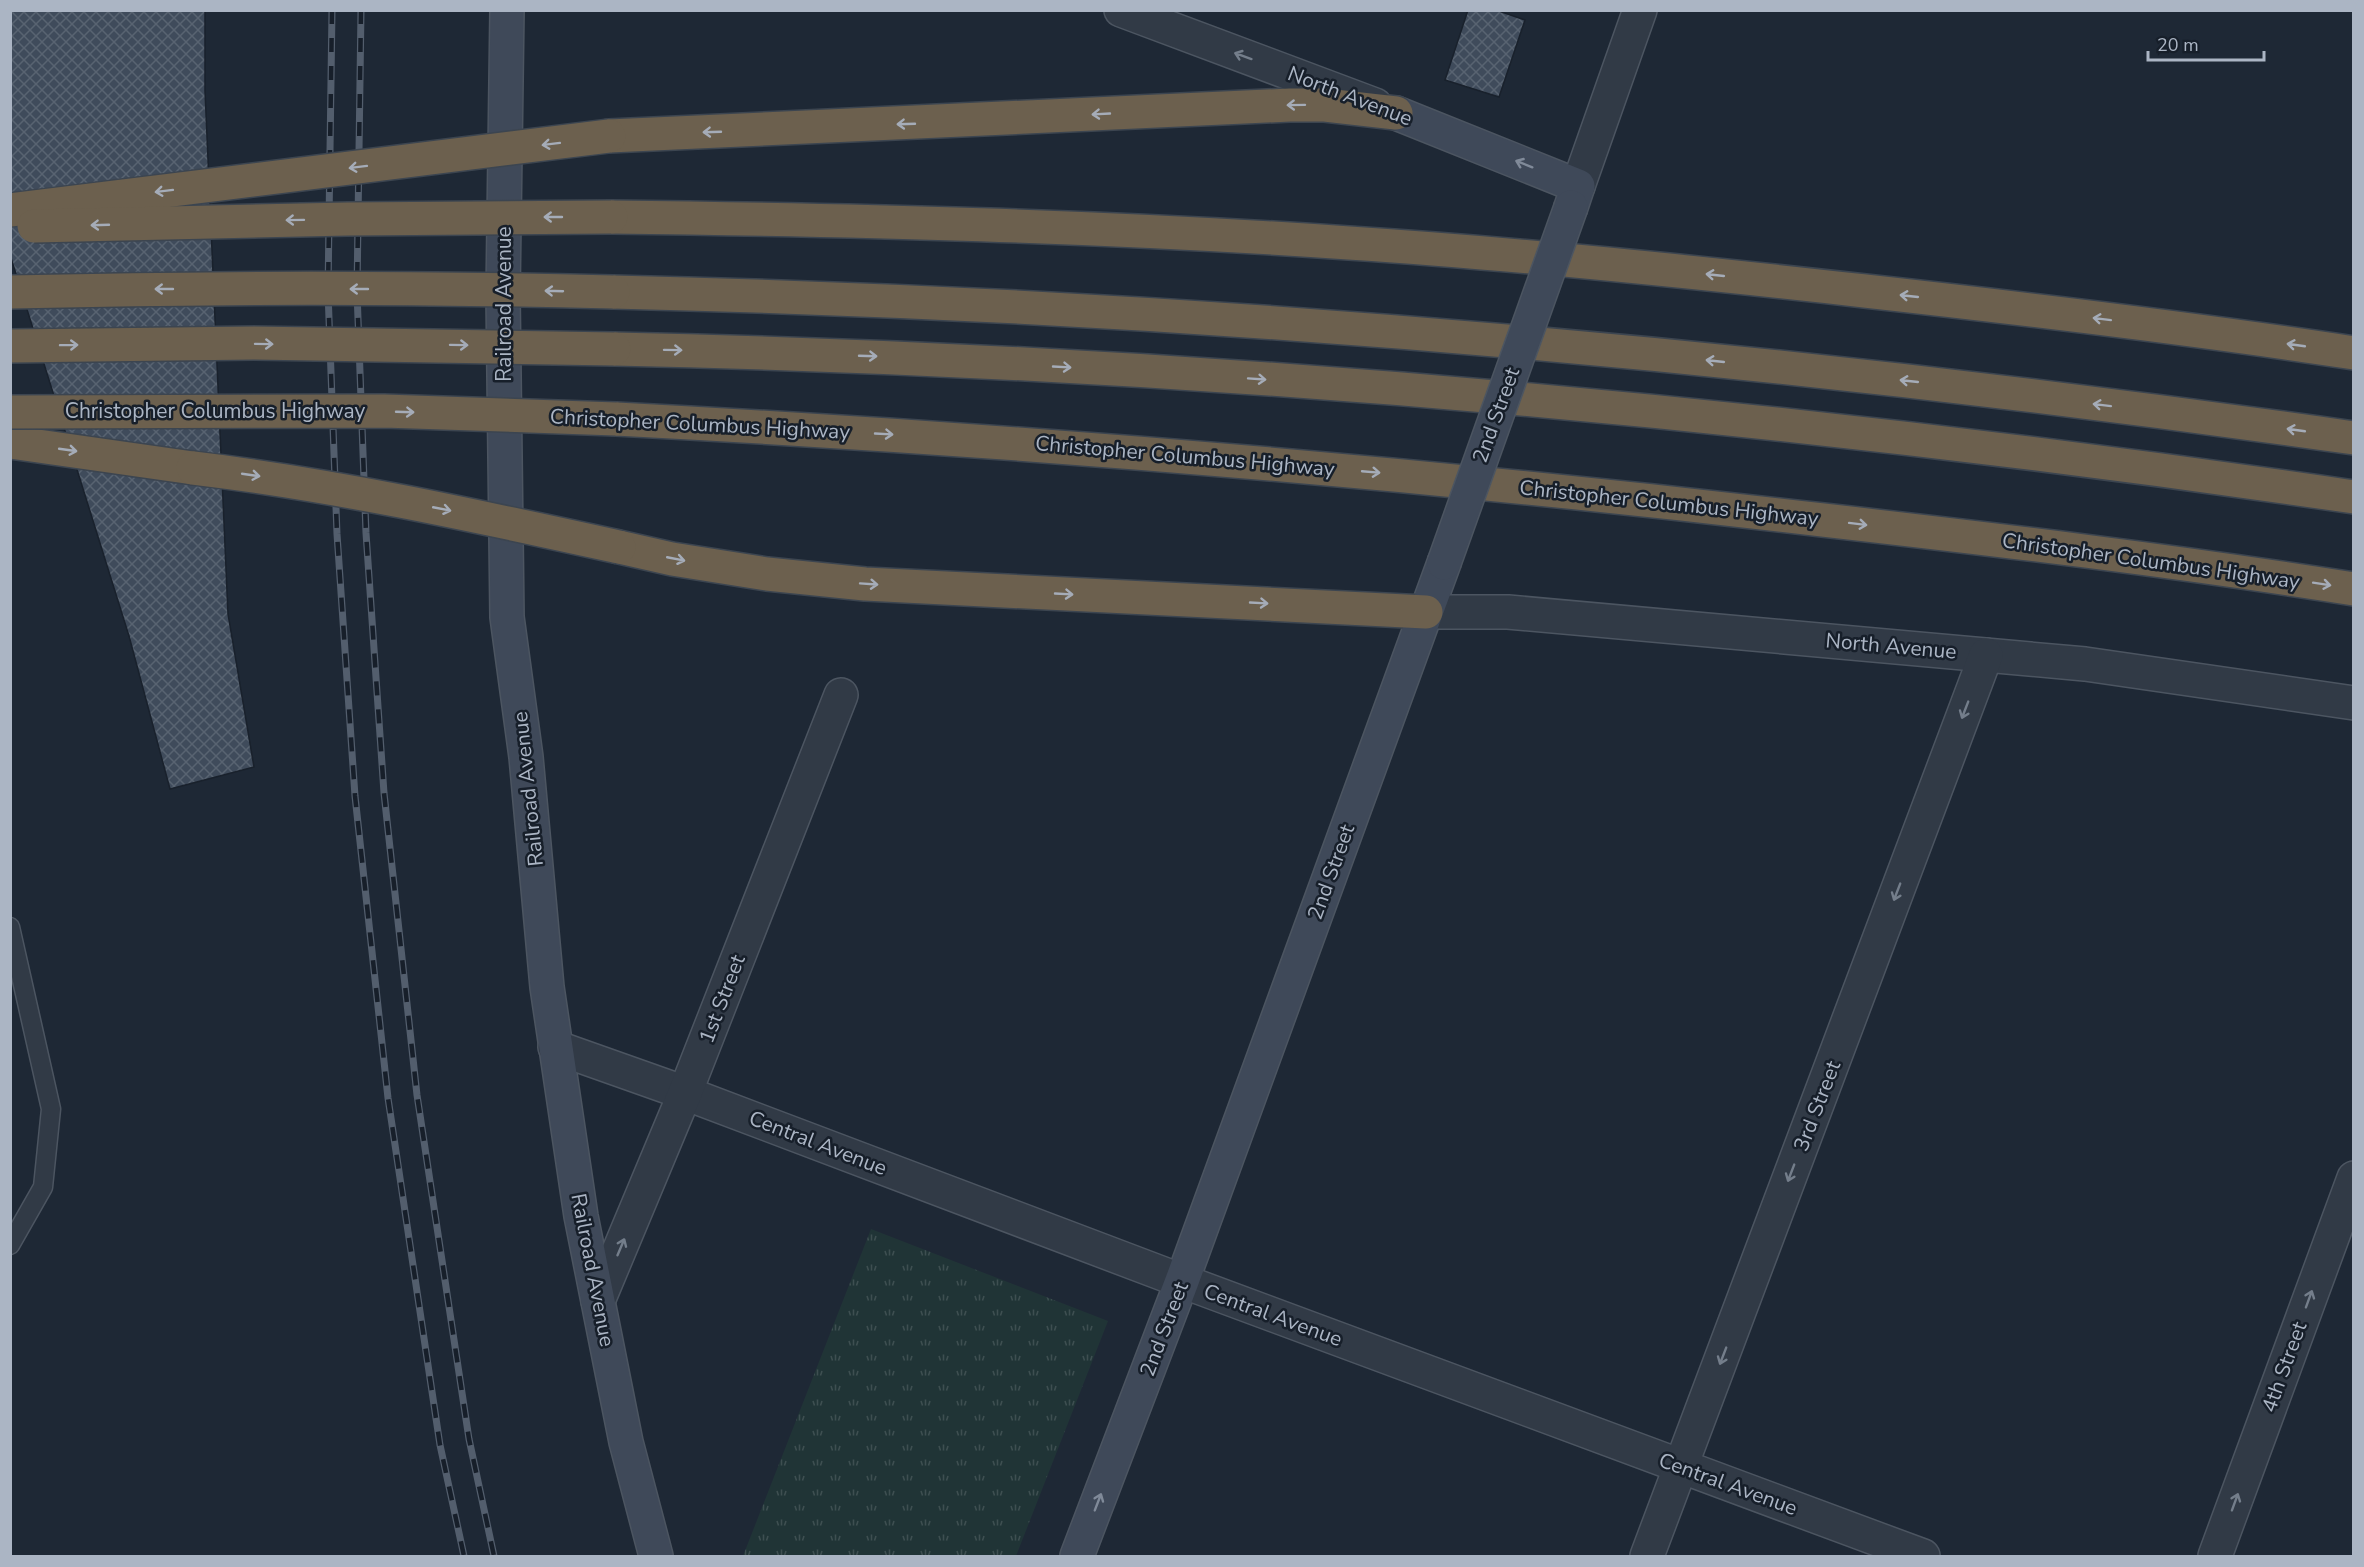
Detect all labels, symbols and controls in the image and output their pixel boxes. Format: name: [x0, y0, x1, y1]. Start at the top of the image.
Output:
scale bar: [2148, 24, 2264, 62]
text: 20 m: [2157, 33, 2199, 57]
one-way arrow: [1234, 49, 1252, 60]
street label: North Avenue: [1284, 59, 1416, 133]
one-way arrow: [1286, 99, 1306, 111]
one-way arrow: [1092, 109, 1112, 120]
one-way arrow: [897, 118, 917, 129]
one-way arrow: [702, 127, 722, 138]
one-way arrow: [542, 138, 562, 149]
one-way arrow: [1515, 158, 1534, 169]
one-way arrow: [348, 162, 368, 173]
one-way arrow: [155, 186, 175, 197]
one-way arrow: [543, 211, 563, 223]
one-way arrow: [285, 214, 305, 226]
one-way arrow: [91, 219, 110, 230]
street label: Railroad Avenue: [490, 226, 518, 382]
one-way arrow: [1705, 269, 1725, 280]
one-way arrow: [155, 283, 175, 295]
one-way arrow: [350, 283, 370, 295]
one-way arrow: [545, 285, 565, 297]
one-way arrow: [1899, 290, 1919, 301]
one-way arrow: [2093, 313, 2113, 324]
one-way arrow: [253, 338, 273, 349]
one-way arrow: [58, 339, 78, 351]
one-way arrow: [448, 339, 468, 351]
one-way arrow: [2286, 339, 2306, 350]
one-way arrow: [662, 344, 682, 356]
one-way arrow: [857, 351, 877, 362]
one-way arrow: [1705, 355, 1725, 366]
one-way arrow: [1052, 361, 1072, 372]
street label: 2nd Street: [1466, 363, 1526, 467]
one-way arrow: [1247, 374, 1267, 385]
one-way arrow: [1899, 375, 1919, 386]
street label: Christopher Columbus Highway: [65, 397, 365, 425]
one-way arrow: [2093, 399, 2113, 410]
street label: Christopher Columbus Highway: [549, 402, 851, 446]
one-way arrow: [394, 406, 414, 417]
one-way arrow: [2286, 424, 2306, 435]
one-way arrow: [873, 428, 893, 439]
street label: Christopher Columbus Highway: [1034, 429, 1336, 483]
one-way arrow: [58, 445, 78, 456]
one-way arrow: [1361, 467, 1381, 478]
one-way arrow: [240, 470, 260, 481]
street label: Christopher Columbus Highway: [1518, 473, 1820, 533]
one-way arrow: [432, 504, 452, 515]
one-way arrow: [1847, 518, 1867, 529]
street label: Christopher Columbus Highway: [2000, 526, 2302, 596]
one-way arrow: [666, 554, 685, 565]
one-way arrow: [2311, 578, 2331, 589]
one-way arrow: [859, 579, 879, 590]
one-way arrow: [1054, 588, 1074, 599]
one-way arrow: [1248, 598, 1268, 609]
street label: North Avenue: [1824, 626, 1958, 666]
one-way arrow: [1959, 700, 1970, 718]
street label: Railroad Avenue: [506, 710, 550, 868]
street label: 2nd Street: [1301, 820, 1361, 924]
one-way arrow: [1890, 882, 1901, 901]
street label: 1st Street: [692, 950, 752, 1047]
street label: 3rd Street: [1787, 1056, 1847, 1155]
street label: Central Avenue: [745, 1104, 891, 1182]
one-way arrow: [1785, 1163, 1796, 1182]
street label: Railroad Avenue: [564, 1191, 622, 1349]
one-way arrow: [616, 1239, 627, 1257]
street label: 2nd Street: [1133, 1277, 1195, 1380]
street label: Central Avenue: [1200, 1277, 1346, 1353]
one-way arrow: [2305, 1290, 2316, 1308]
street label: 4th Street: [2255, 1317, 2314, 1416]
one-way arrow: [1717, 1346, 1728, 1364]
street label: Central Avenue: [1655, 1446, 1801, 1522]
one-way arrow: [1093, 1493, 1104, 1512]
one-way arrow: [2231, 1493, 2242, 1511]

